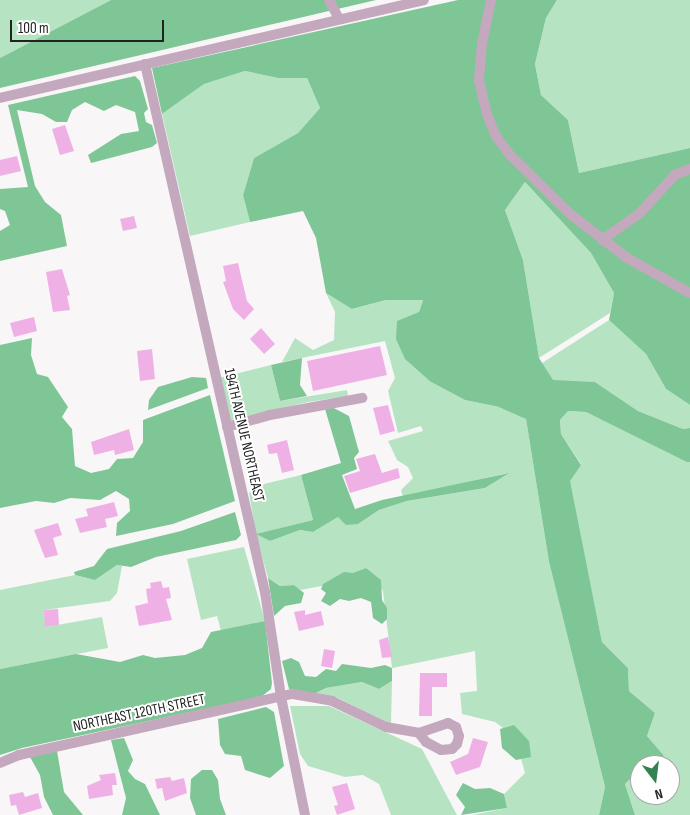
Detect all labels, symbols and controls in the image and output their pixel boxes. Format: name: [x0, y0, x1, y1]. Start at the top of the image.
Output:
scale bar: [12, 10, 166, 42]
text: 100 m: [18, 19, 49, 38]
street label: 194TH AVENUE NORTHEAST: [220, 367, 268, 503]
street label: NORTHEAST 120TH STREET: [71, 690, 207, 736]
north arrow: [630, 755, 680, 805]
text: N: [653, 785, 665, 803]

